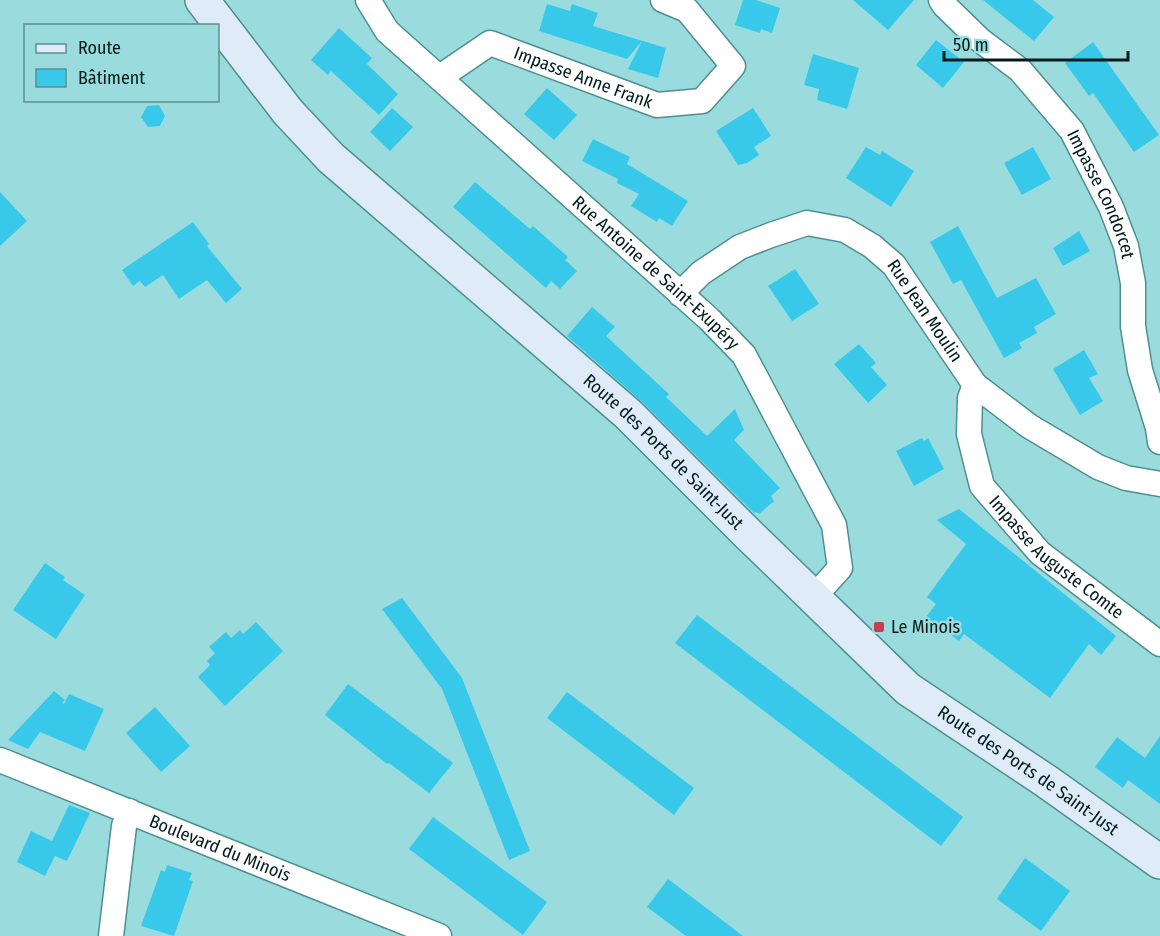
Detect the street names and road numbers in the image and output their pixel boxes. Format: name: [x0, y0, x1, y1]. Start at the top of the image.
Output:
street label: Impasse Anne Frank: [511, 42, 656, 114]
street label: Impasse Condorcet: [1062, 126, 1139, 261]
street label: Rue Antoine de Saint-Exupéry: [568, 191, 744, 355]
street label: Rue Jean Moulin: [882, 255, 967, 366]
street label: Route des Ports de Saint-Just: [579, 369, 748, 534]
street label: Impasse Auguste Comte: [984, 491, 1128, 624]
street label: Route des Ports de Saint-Just: [934, 701, 1123, 840]
street label: Boulevard du Minois: [146, 810, 294, 887]

